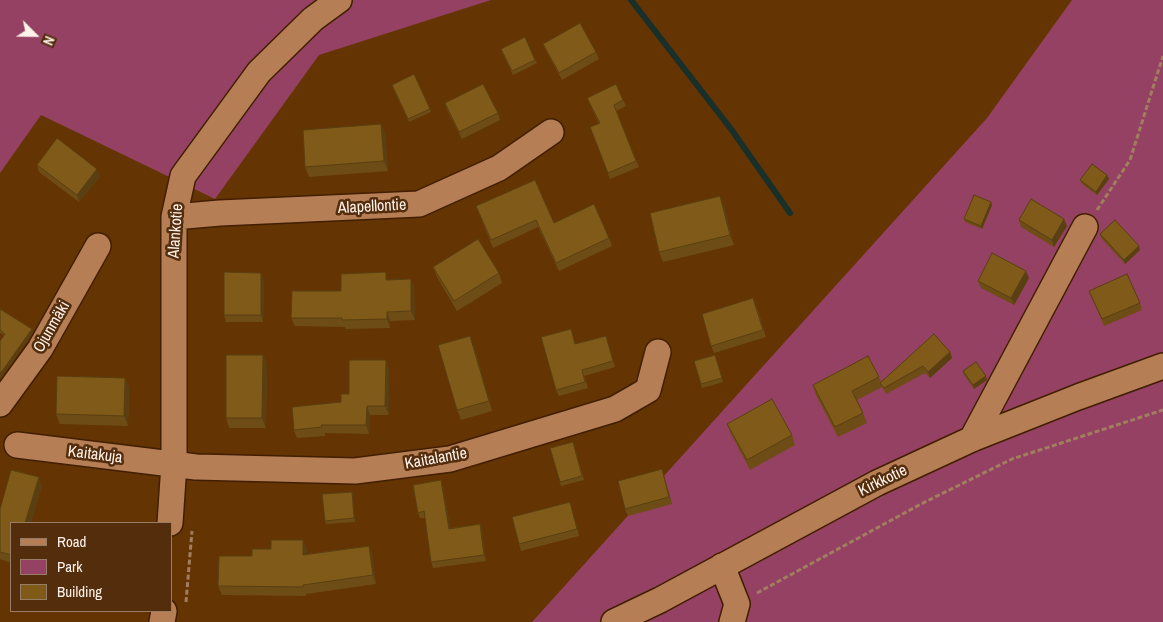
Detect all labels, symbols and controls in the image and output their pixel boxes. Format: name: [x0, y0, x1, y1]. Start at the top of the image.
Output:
north arrow: [10, 10, 60, 60]
text: N: [39, 34, 59, 48]
street label: Alapellontie: [337, 196, 407, 218]
street label: Alankotie: [165, 203, 187, 259]
street label: Ojunmäki: [30, 298, 74, 356]
street label: Kaitakuja: [67, 442, 123, 468]
street label: Kaitalantie: [403, 444, 469, 474]
street label: Kirkkotie: [856, 461, 910, 501]
legend: [10, 522, 172, 612]
text: Road: [57, 531, 86, 552]
text: Park: [57, 556, 82, 577]
text: Building: [57, 581, 102, 602]

